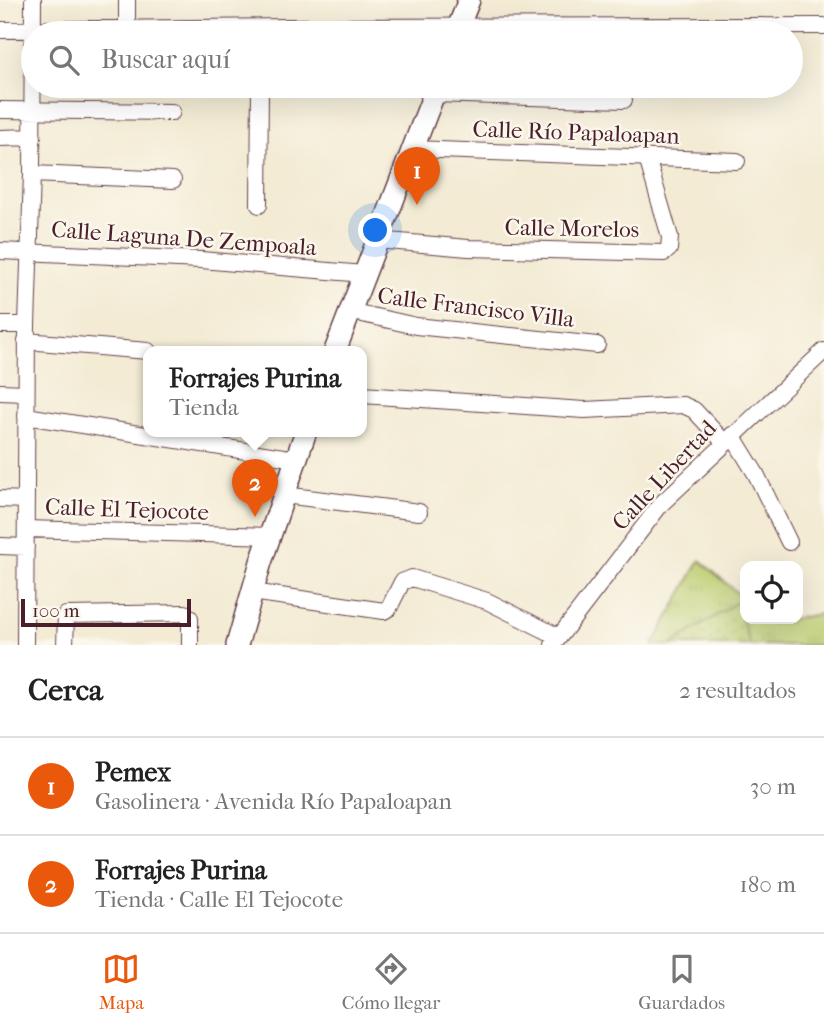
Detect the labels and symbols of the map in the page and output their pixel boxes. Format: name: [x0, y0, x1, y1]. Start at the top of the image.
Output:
street label: Calle Río Papaloapan: [472, 115, 681, 150]
pin: 1: [394, 147, 440, 205]
your location: [358, 213, 392, 247]
street label: Calle Morelos: [505, 214, 639, 243]
street label: Calle Laguna De Zempoala: [50, 216, 318, 261]
street label: Calle Francisco Villa: [376, 282, 576, 333]
street label: Calle Libertad: [607, 415, 722, 536]
pin: 2: [232, 459, 278, 517]
street label: Calle El Tejocote: [45, 493, 209, 526]
scale bar: [21, 596, 191, 628]

